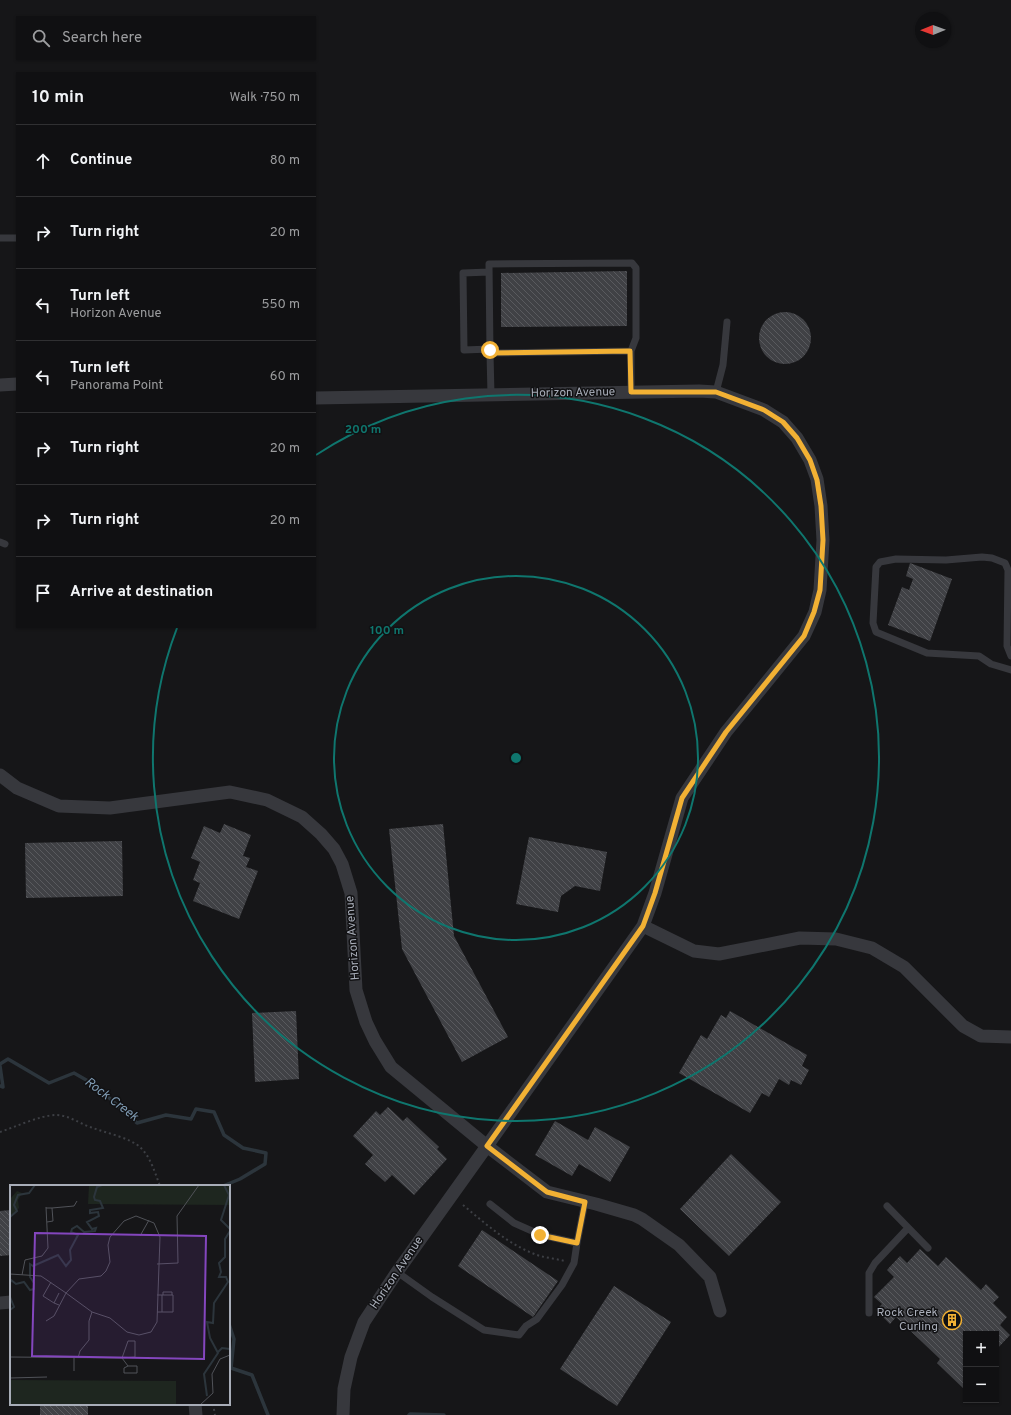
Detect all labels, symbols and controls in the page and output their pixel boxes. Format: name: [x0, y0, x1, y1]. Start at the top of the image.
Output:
north arrow: [915, 12, 951, 48]
search box: [16, 16, 316, 60]
icon: search: [30, 27, 52, 49]
text: Search here: [62, 29, 142, 48]
text: 10 min: [32, 87, 84, 109]
text: Walk · 750 m: [229, 90, 300, 106]
icon: ahead: [32, 150, 54, 172]
text: Continue: [70, 151, 132, 170]
text: 80 m: [270, 153, 300, 169]
icon: right: [32, 222, 54, 244]
text: Turn right: [70, 223, 139, 242]
text: 20 m: [270, 225, 300, 241]
text: Turn left: [70, 287, 130, 306]
icon: left: [32, 294, 54, 316]
text: 550 m: [261, 297, 300, 313]
text: Horizon Avenue: [70, 306, 162, 322]
route start: [481, 341, 499, 359]
text: Turn left: [70, 359, 130, 378]
icon: left: [32, 366, 54, 388]
text: 60 m: [270, 369, 300, 385]
text: Panorama Point: [70, 378, 163, 394]
street label: Horizon Avenue: [531, 384, 615, 402]
text: 200 m: [345, 422, 381, 438]
icon: right: [32, 438, 54, 460]
text: Turn right: [70, 439, 139, 458]
text: 20 m: [270, 441, 300, 457]
icon: right: [32, 510, 54, 532]
text: Turn right: [70, 511, 139, 530]
text: 20 m: [270, 513, 300, 529]
icon: arrive: [32, 582, 54, 604]
text: Arrive at destination: [70, 583, 213, 602]
text: 100 m: [370, 623, 404, 639]
centre of rings: [509, 751, 523, 765]
street label: Horizon Avenue: [342, 895, 364, 981]
water label: Rock Creek: [81, 1075, 141, 1126]
inset map: [10, 1185, 230, 1405]
route end: [531, 1226, 549, 1244]
street label: Horizon Avenue: [367, 1233, 427, 1313]
place label: Rock Creek Curling: [877, 1305, 938, 1335]
building icon: Rock Creek Curling: [941, 1309, 963, 1331]
map controls: [963, 1331, 999, 1403]
button: +: [963, 1331, 999, 1367]
button: −: [963, 1367, 999, 1403]

